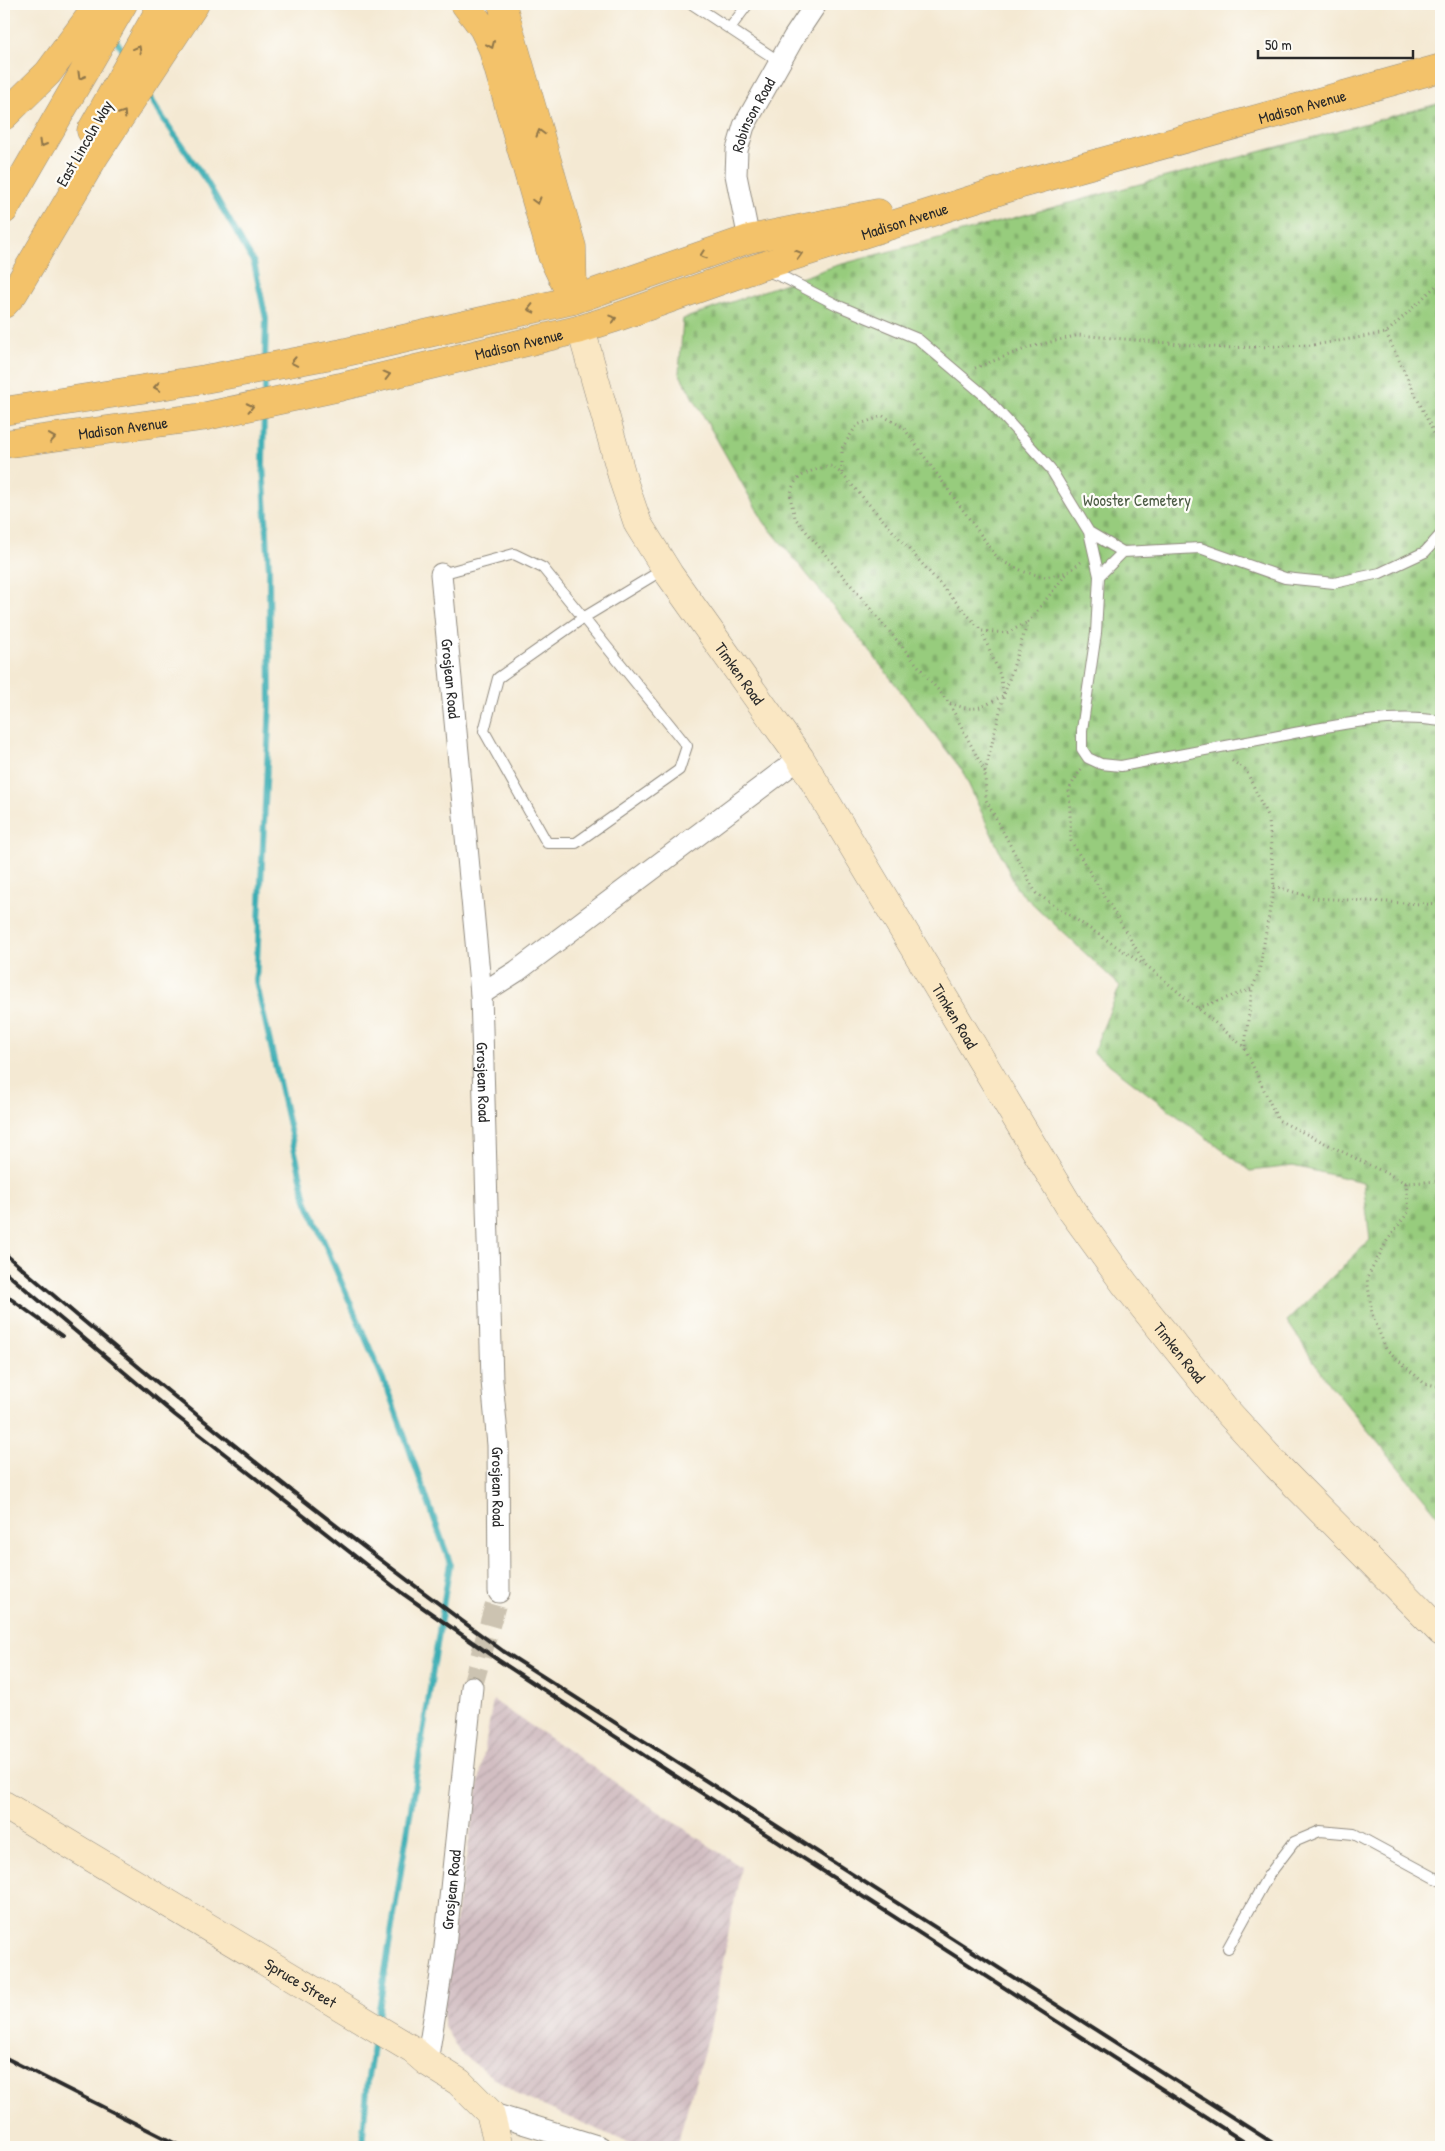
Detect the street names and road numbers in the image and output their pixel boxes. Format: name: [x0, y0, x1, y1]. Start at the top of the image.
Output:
street label: Robinson Road: [726, 73, 780, 155]
street label: Madison Avenue: [1256, 84, 1349, 129]
street label: East Lincoln Way: [50, 96, 118, 190]
street label: Madison Avenue: [858, 197, 951, 245]
street label: Madison Avenue: [473, 323, 566, 365]
street label: Madison Avenue: [77, 411, 169, 445]
street label: Grosjean Road: [436, 638, 466, 719]
street label: Timken Road: [710, 638, 770, 709]
street label: Timken Road: [927, 980, 983, 1053]
street label: Grosjean Road: [471, 1042, 496, 1122]
street label: Timken Road: [1149, 1317, 1211, 1387]
street label: Grosjean Road: [487, 1447, 510, 1527]
street label: Grosjean Road: [436, 1849, 466, 1931]
street label: Spruce Street: [261, 1953, 341, 2013]

